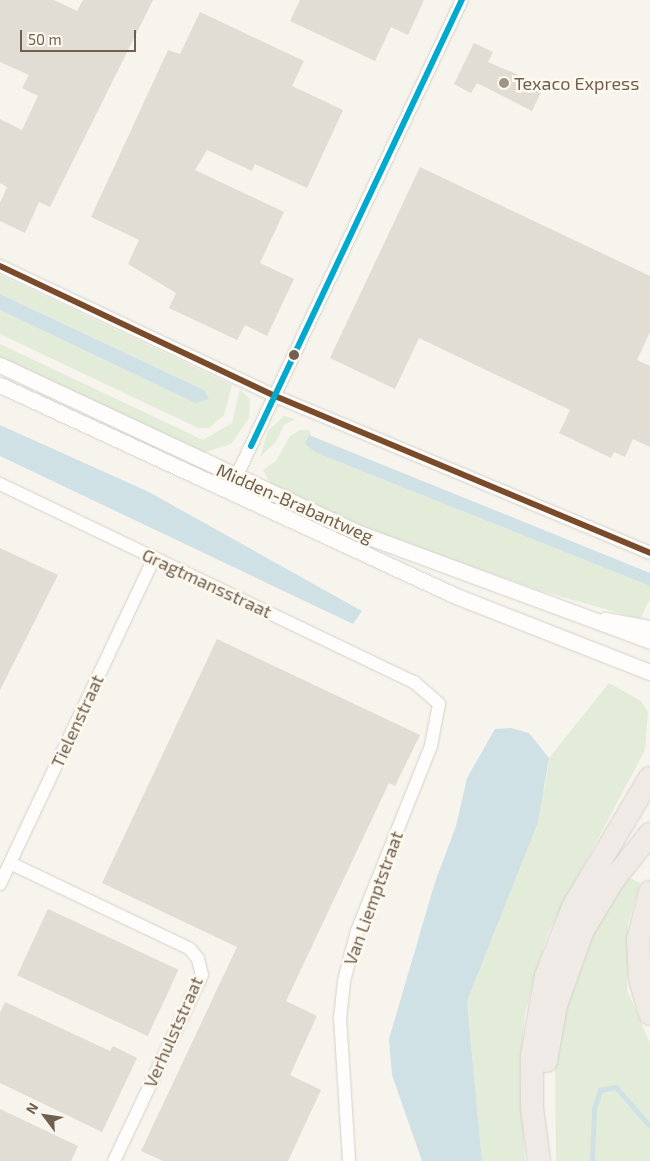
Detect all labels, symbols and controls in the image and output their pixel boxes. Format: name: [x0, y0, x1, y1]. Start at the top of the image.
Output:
scale bar: [22, 20, 139, 52]
text: 50 m: [28, 30, 62, 48]
place label: Texaco Express: [514, 72, 639, 94]
marker: Texaco Express: [498, 77, 510, 89]
unlabelled marker: [289, 350, 299, 360]
street label: Midden-Brabantweg: [213, 459, 377, 547]
street label: Gragtmansstraat: [139, 544, 275, 622]
street label: Tielenstraat: [46, 671, 108, 771]
street label: Van Liemptstraat: [339, 828, 407, 968]
street label: Verhulststraat: [139, 973, 207, 1091]
north arrow: [20, 1091, 70, 1141]
text: N: [22, 1099, 42, 1117]

